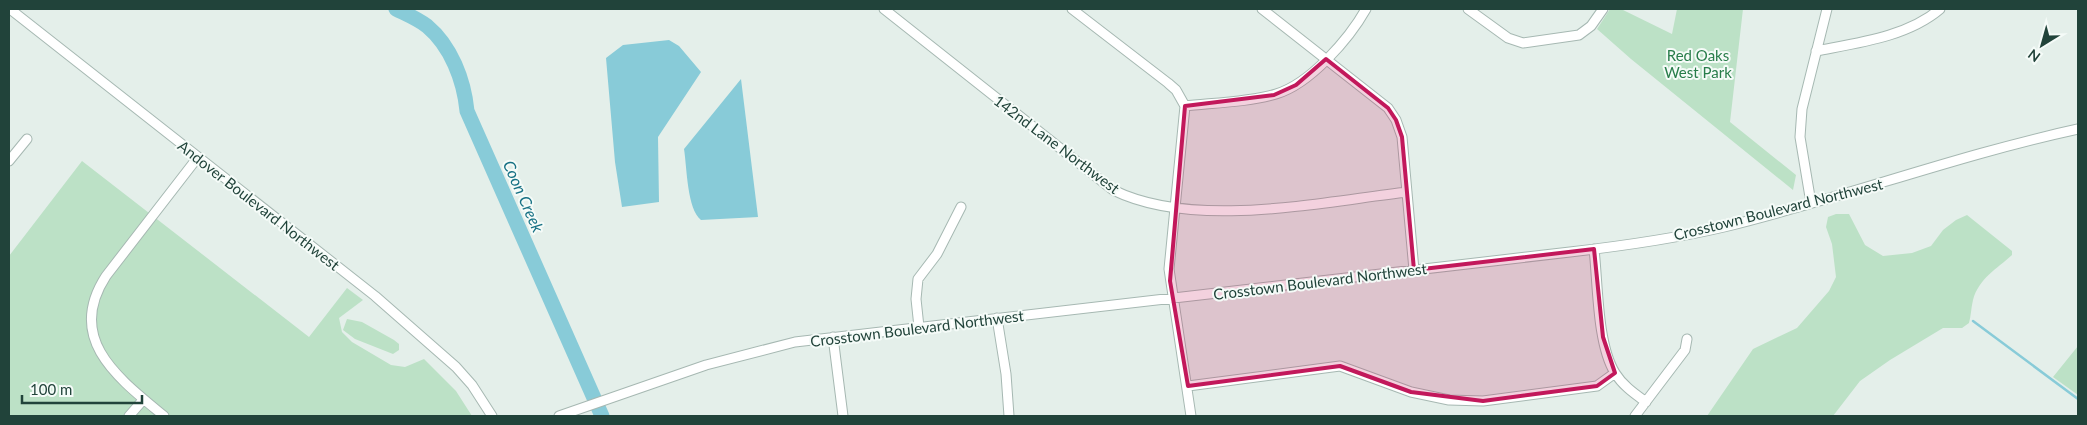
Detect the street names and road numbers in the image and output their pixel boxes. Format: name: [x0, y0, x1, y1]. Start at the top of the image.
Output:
street label: 142nd Lane Northwest: [991, 91, 1124, 197]
street label: Andover Boulevard Northwest: [175, 136, 344, 274]
street label: Crosstown Boulevard Northwest: [1672, 174, 1885, 244]
street label: Crosstown Boulevard Northwest: [1212, 259, 1428, 303]
street label: Crosstown Boulevard Northwest: [809, 306, 1025, 350]

